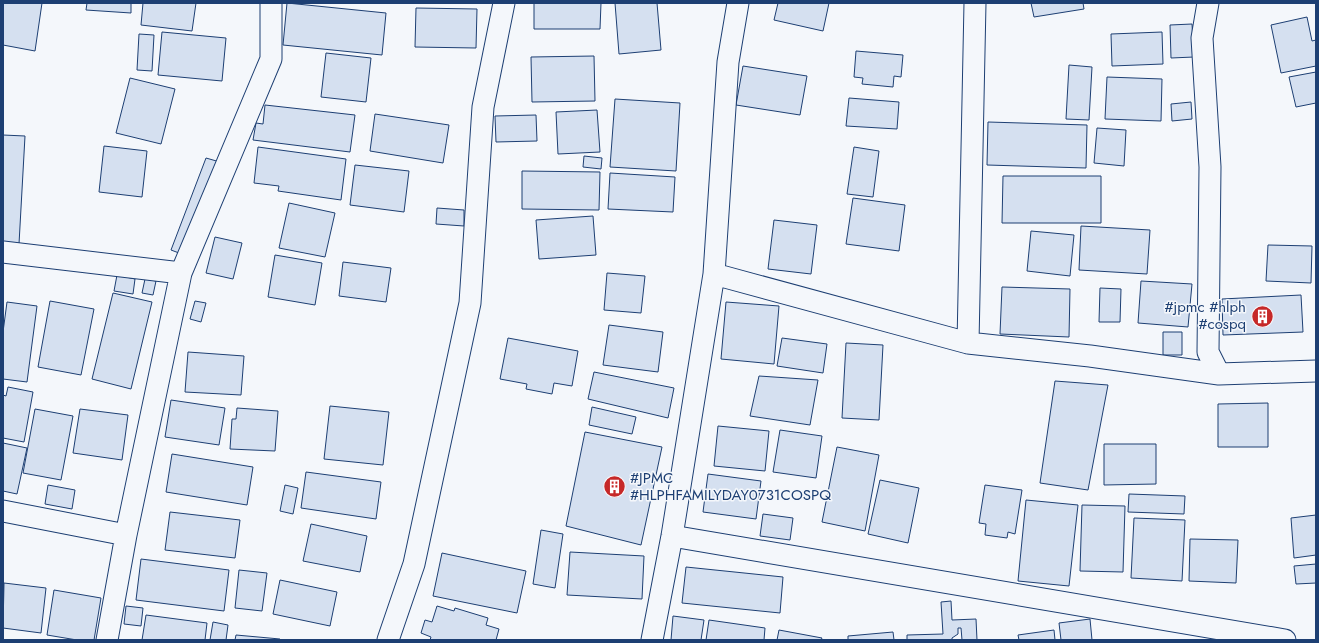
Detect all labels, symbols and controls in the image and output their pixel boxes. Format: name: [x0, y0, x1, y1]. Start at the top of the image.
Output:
place label: #jpmc #hlph #cospq: [1164, 296, 1246, 335]
building icon: #jpmc #hlph #cospq: [1249, 303, 1275, 329]
place label: #JPMC #HLPHFAMILYDAY0731COSPQ: [630, 467, 831, 506]
building icon: #JPMC #HLPHFAMILYDAY0731COSPQ: [601, 474, 627, 500]

